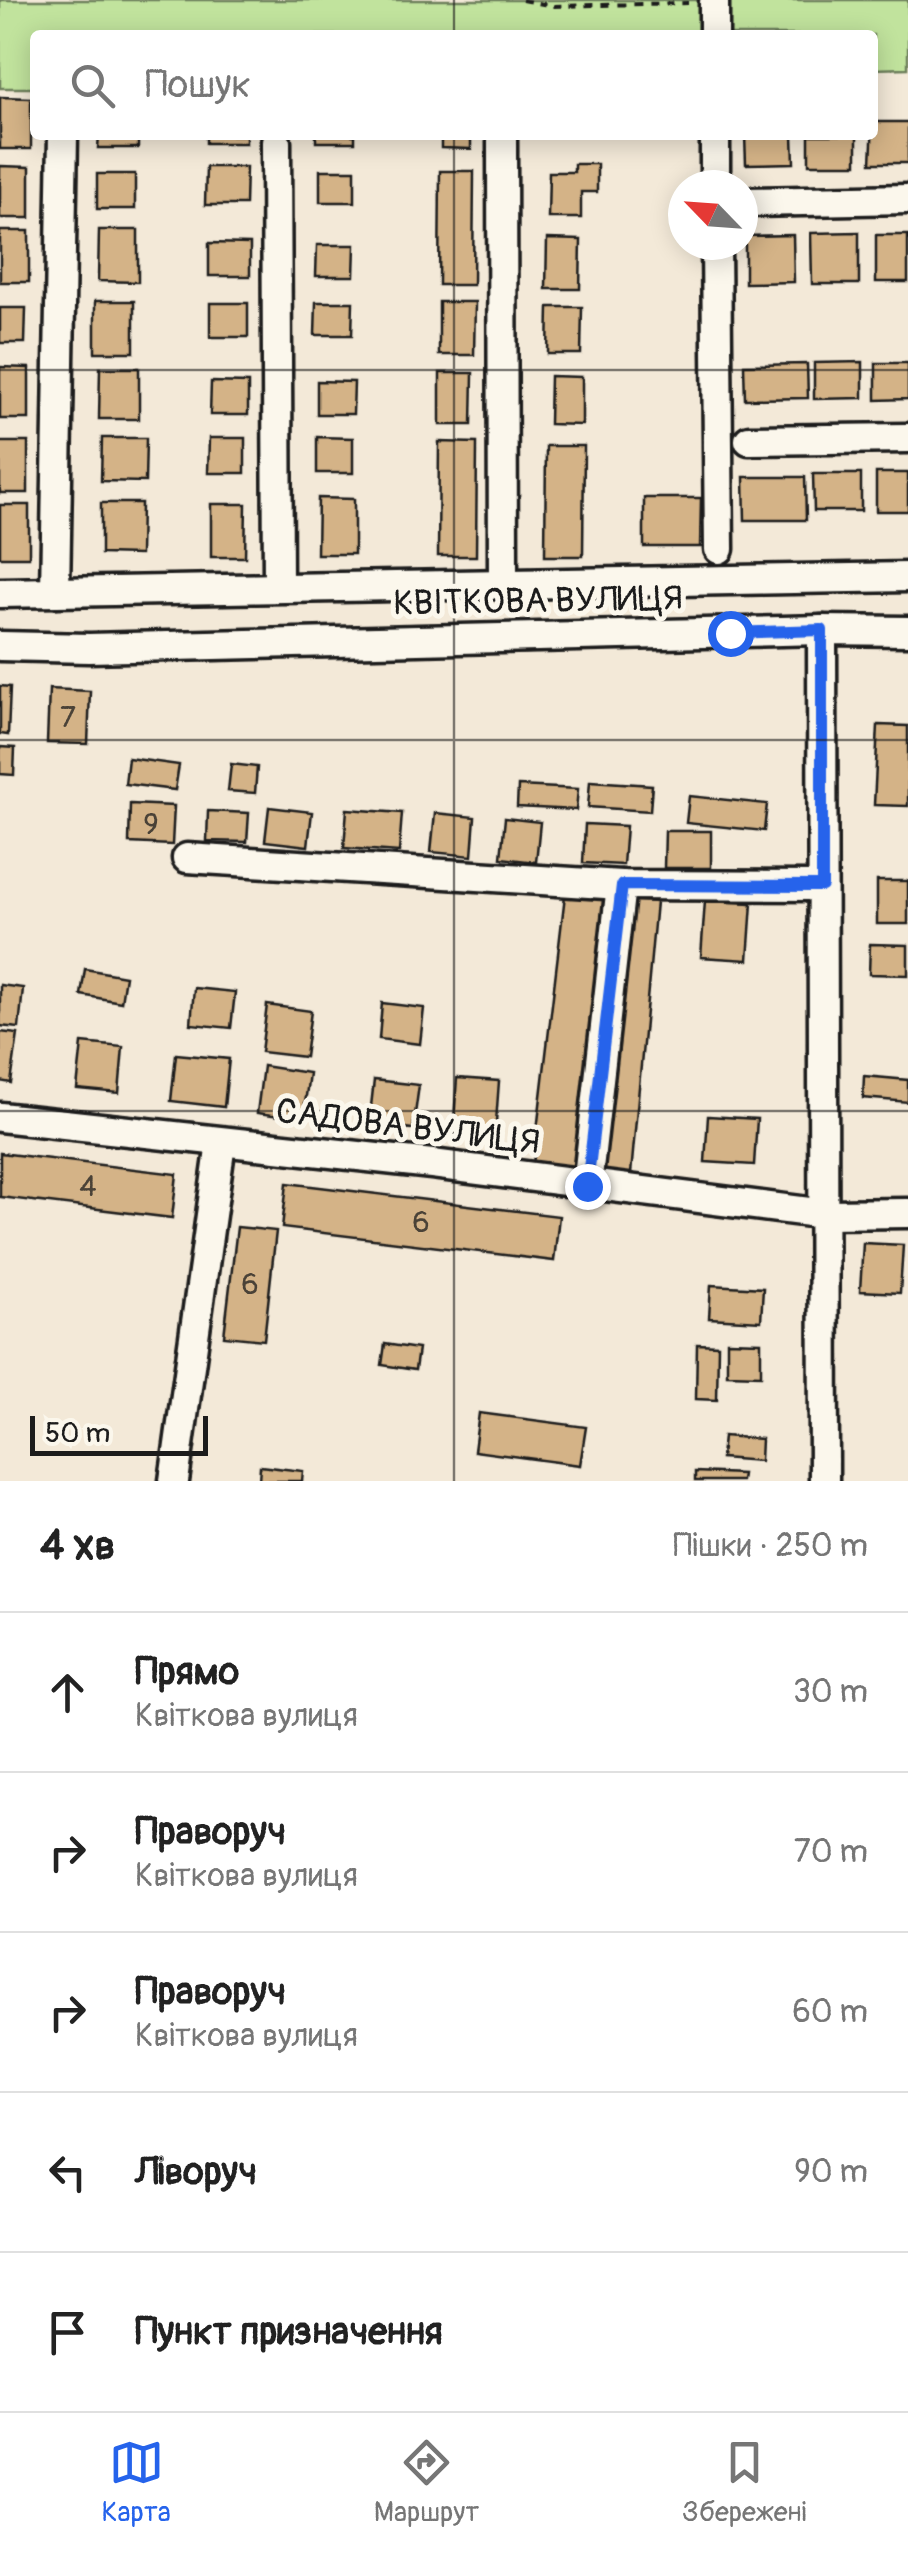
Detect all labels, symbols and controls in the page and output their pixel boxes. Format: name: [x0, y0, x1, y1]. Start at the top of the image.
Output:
search box: [30, 30, 878, 140]
icon: search: [65, 58, 120, 113]
text: Пошук: [145, 61, 251, 109]
north arrow: [668, 170, 758, 260]
street label: КВІТКОВА ВУЛИЦЯ: [393, 576, 683, 626]
route start: [708, 611, 754, 657]
house number: 7: [60, 699, 76, 736]
house number: 9: [143, 806, 159, 843]
street label: САДОВА ВУЛИЦЯ: [273, 1089, 542, 1165]
route end: [565, 1164, 611, 1210]
house number: 4: [79, 1168, 97, 1205]
house number: 6: [412, 1204, 430, 1241]
house number: 6: [241, 1266, 259, 1303]
scale bar: [30, 1411, 208, 1456]
text: 50 m: [45, 1416, 110, 1451]
text: 4 хв: [40, 1520, 115, 1572]
text: Пішки · 250 m: [673, 1526, 868, 1566]
text: Прямо: [135, 1648, 239, 1696]
icon: ahead: [40, 1665, 95, 1720]
text: 30 m: [793, 1672, 868, 1712]
text: Квіткова вулиця: [135, 1696, 358, 1736]
text: Праворуч: [135, 1808, 286, 1856]
icon: right: [40, 1825, 95, 1880]
text: 70 m: [794, 1832, 868, 1872]
text: Квіткова вулиця: [135, 1856, 358, 1896]
text: Праворуч: [135, 1968, 286, 2016]
icon: right: [40, 1985, 95, 2040]
text: 60 m: [792, 1992, 868, 2032]
text: Квіткова вулиця: [135, 2016, 358, 2056]
icon: left: [40, 2145, 95, 2200]
text: Ліворуч: [135, 2148, 257, 2196]
text: 90 m: [794, 2152, 868, 2192]
icon: arrive: [40, 2305, 95, 2360]
text: Пункт призначення: [135, 2308, 443, 2356]
tab: Карта: [101, 2435, 171, 2530]
tab: Маршрут: [374, 2435, 479, 2530]
tab: Збережені: [682, 2435, 807, 2530]

